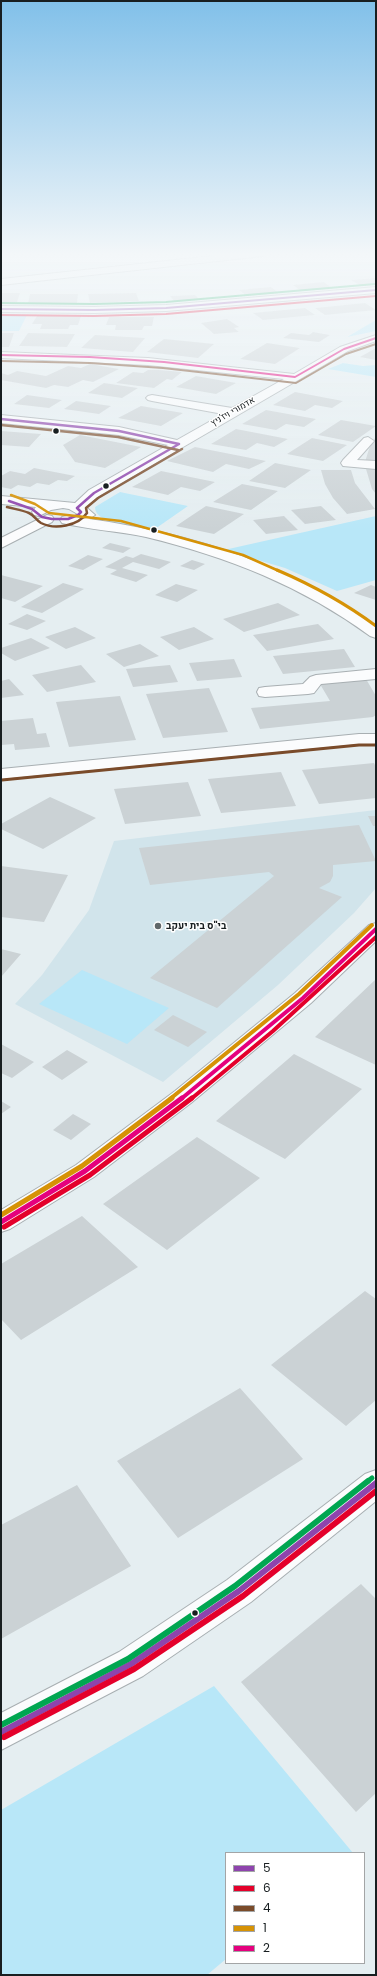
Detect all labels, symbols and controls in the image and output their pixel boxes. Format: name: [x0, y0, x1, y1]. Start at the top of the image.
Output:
street label: אדמורי ויז'ניץ: [209, 395, 257, 429]
unlabelled marker: [51, 426, 61, 436]
unlabelled marker: [101, 481, 111, 491]
unlabelled marker: [149, 525, 159, 535]
place label: בי"ס בית יעקב: [166, 920, 226, 932]
marker: בי"ס בית יעקב: [153, 921, 163, 931]
unlabelled marker: [190, 1608, 200, 1618]
legend: [225, 1852, 365, 1964]
text: 5: [263, 1859, 271, 1876]
text: 6: [263, 1879, 271, 1896]
text: 4: [263, 1899, 271, 1916]
text: 1: [263, 1919, 267, 1936]
text: 2: [263, 1939, 270, 1956]

